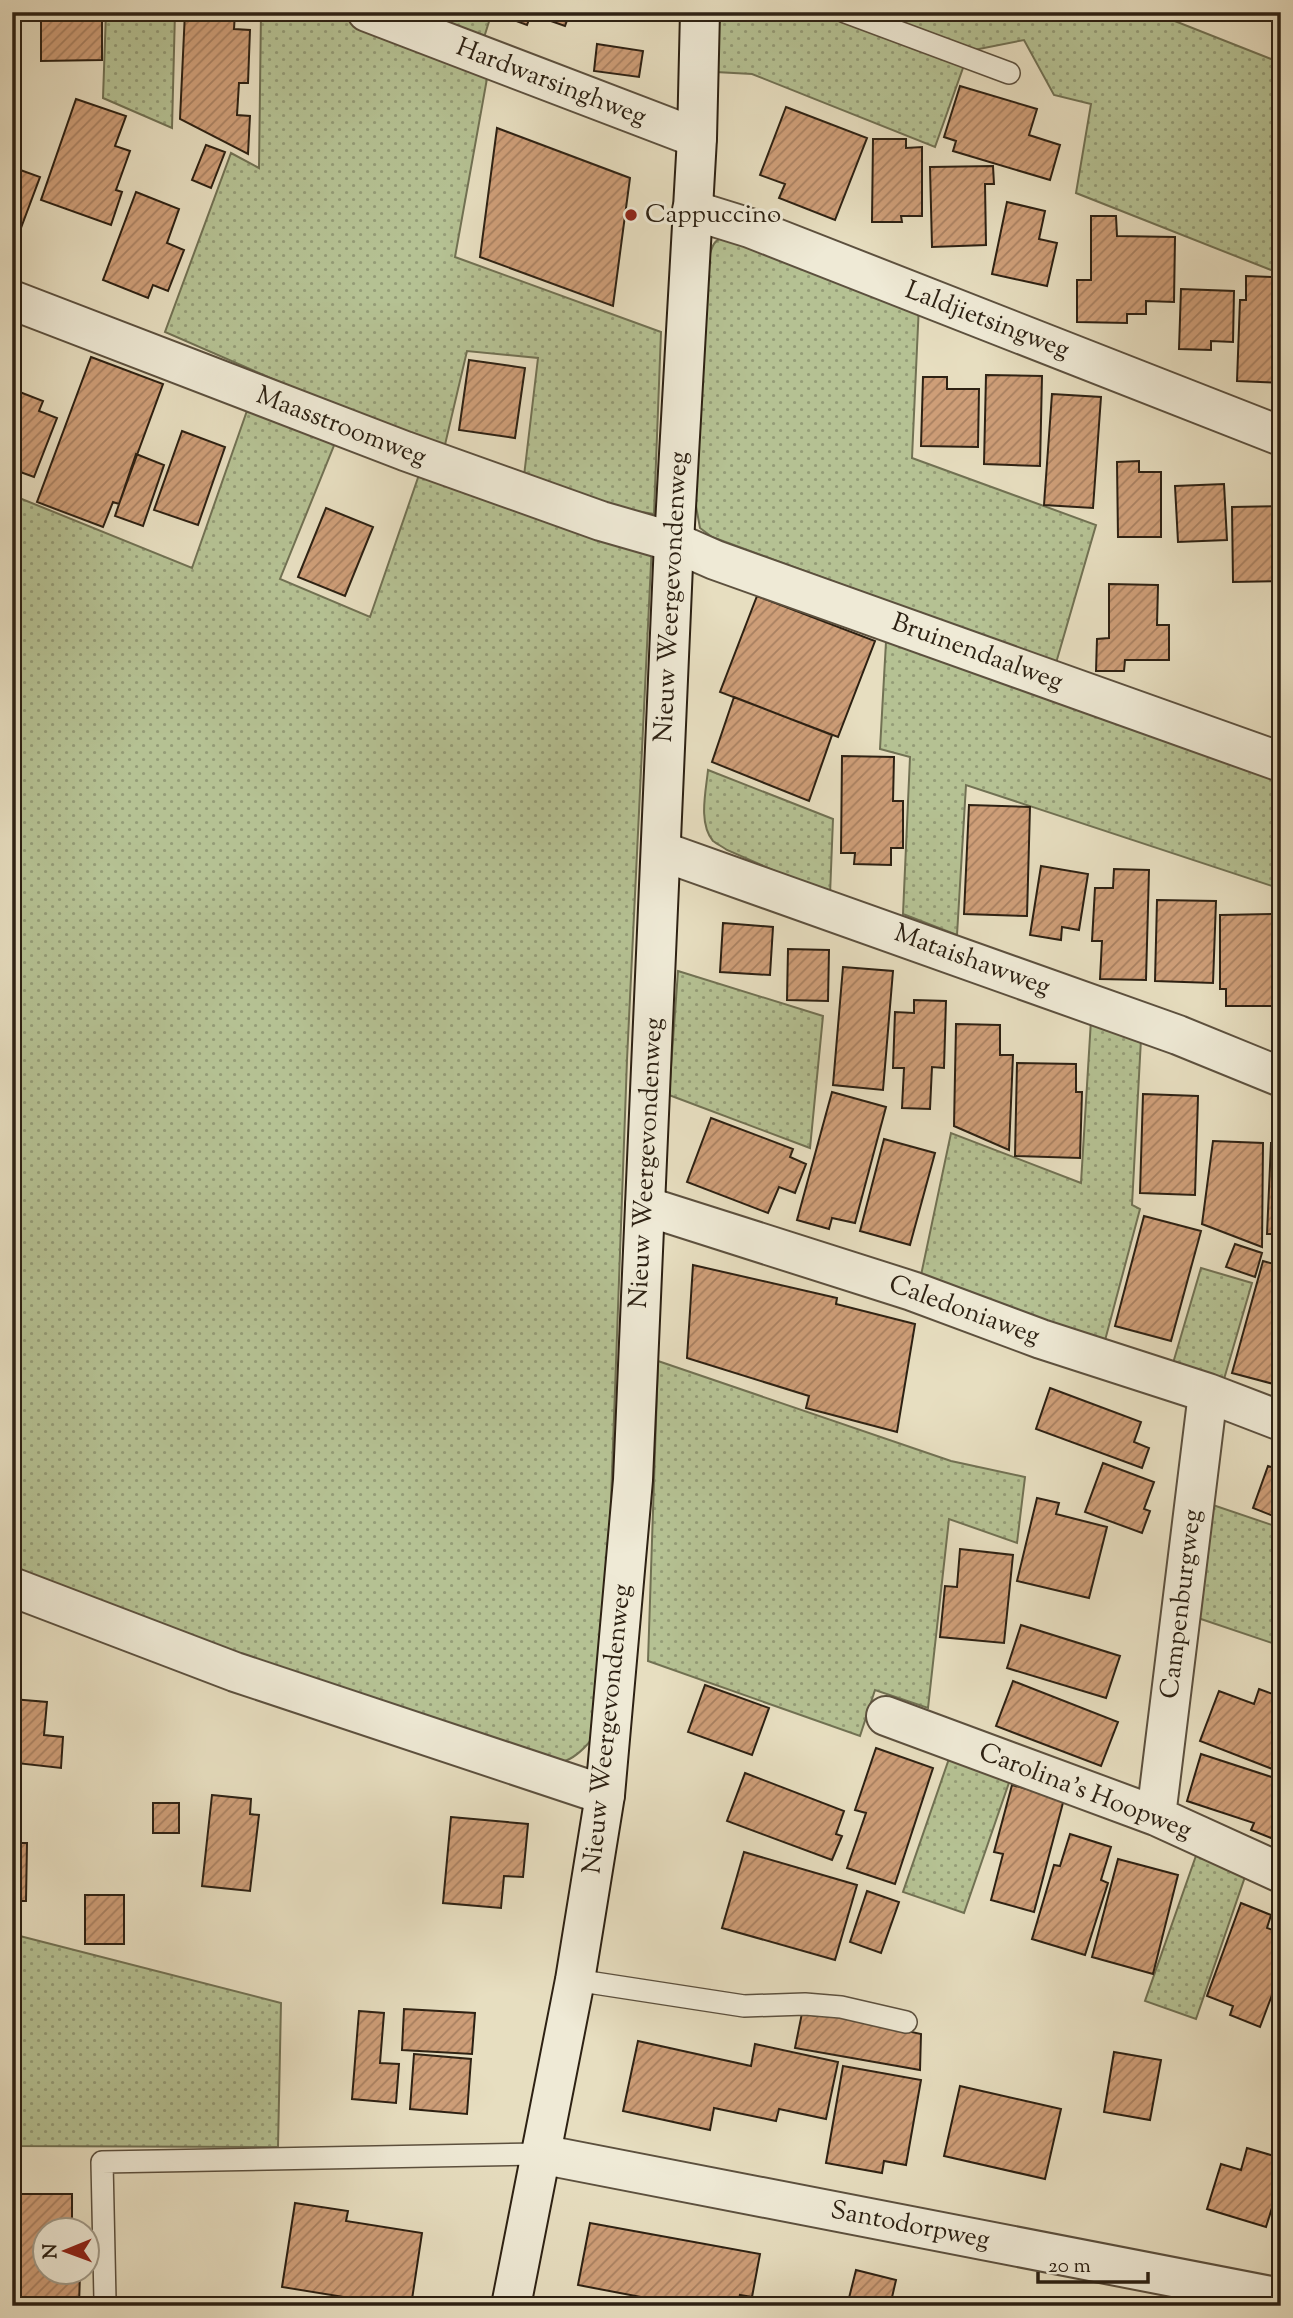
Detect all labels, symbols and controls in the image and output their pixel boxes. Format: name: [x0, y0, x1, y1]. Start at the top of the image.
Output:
street label: Hardwarsinghweg: [451, 30, 651, 136]
place label: Cappuccino: [645, 197, 781, 234]
marker: Cappuccino: [623, 207, 639, 223]
street label: Laldjietsingweg: [899, 273, 1075, 369]
street label: Maasstroomweg: [251, 378, 431, 476]
street label: Nieuw Weergevondenweg: [646, 451, 698, 743]
street label: Bruinendaalweg: [886, 605, 1068, 701]
street label: Mataishawweg: [889, 916, 1055, 1006]
street label: Nieuw Weergevondenweg: [621, 1017, 673, 1309]
street label: Caledoniaweg: [883, 1267, 1045, 1355]
street label: Campenburgweg: [1152, 1507, 1212, 1701]
street label: Nieuw Weergevondenweg: [574, 1582, 642, 1876]
street label: Carolina's Hoopweg: [973, 1734, 1197, 1850]
street label: Santodorpweg: [827, 2192, 993, 2260]
north arrow: [32, 2216, 102, 2286]
scale bar: [1038, 2241, 1148, 2285]
text: N: [38, 2243, 65, 2259]
text: 20 m: [1048, 2252, 1091, 2282]

